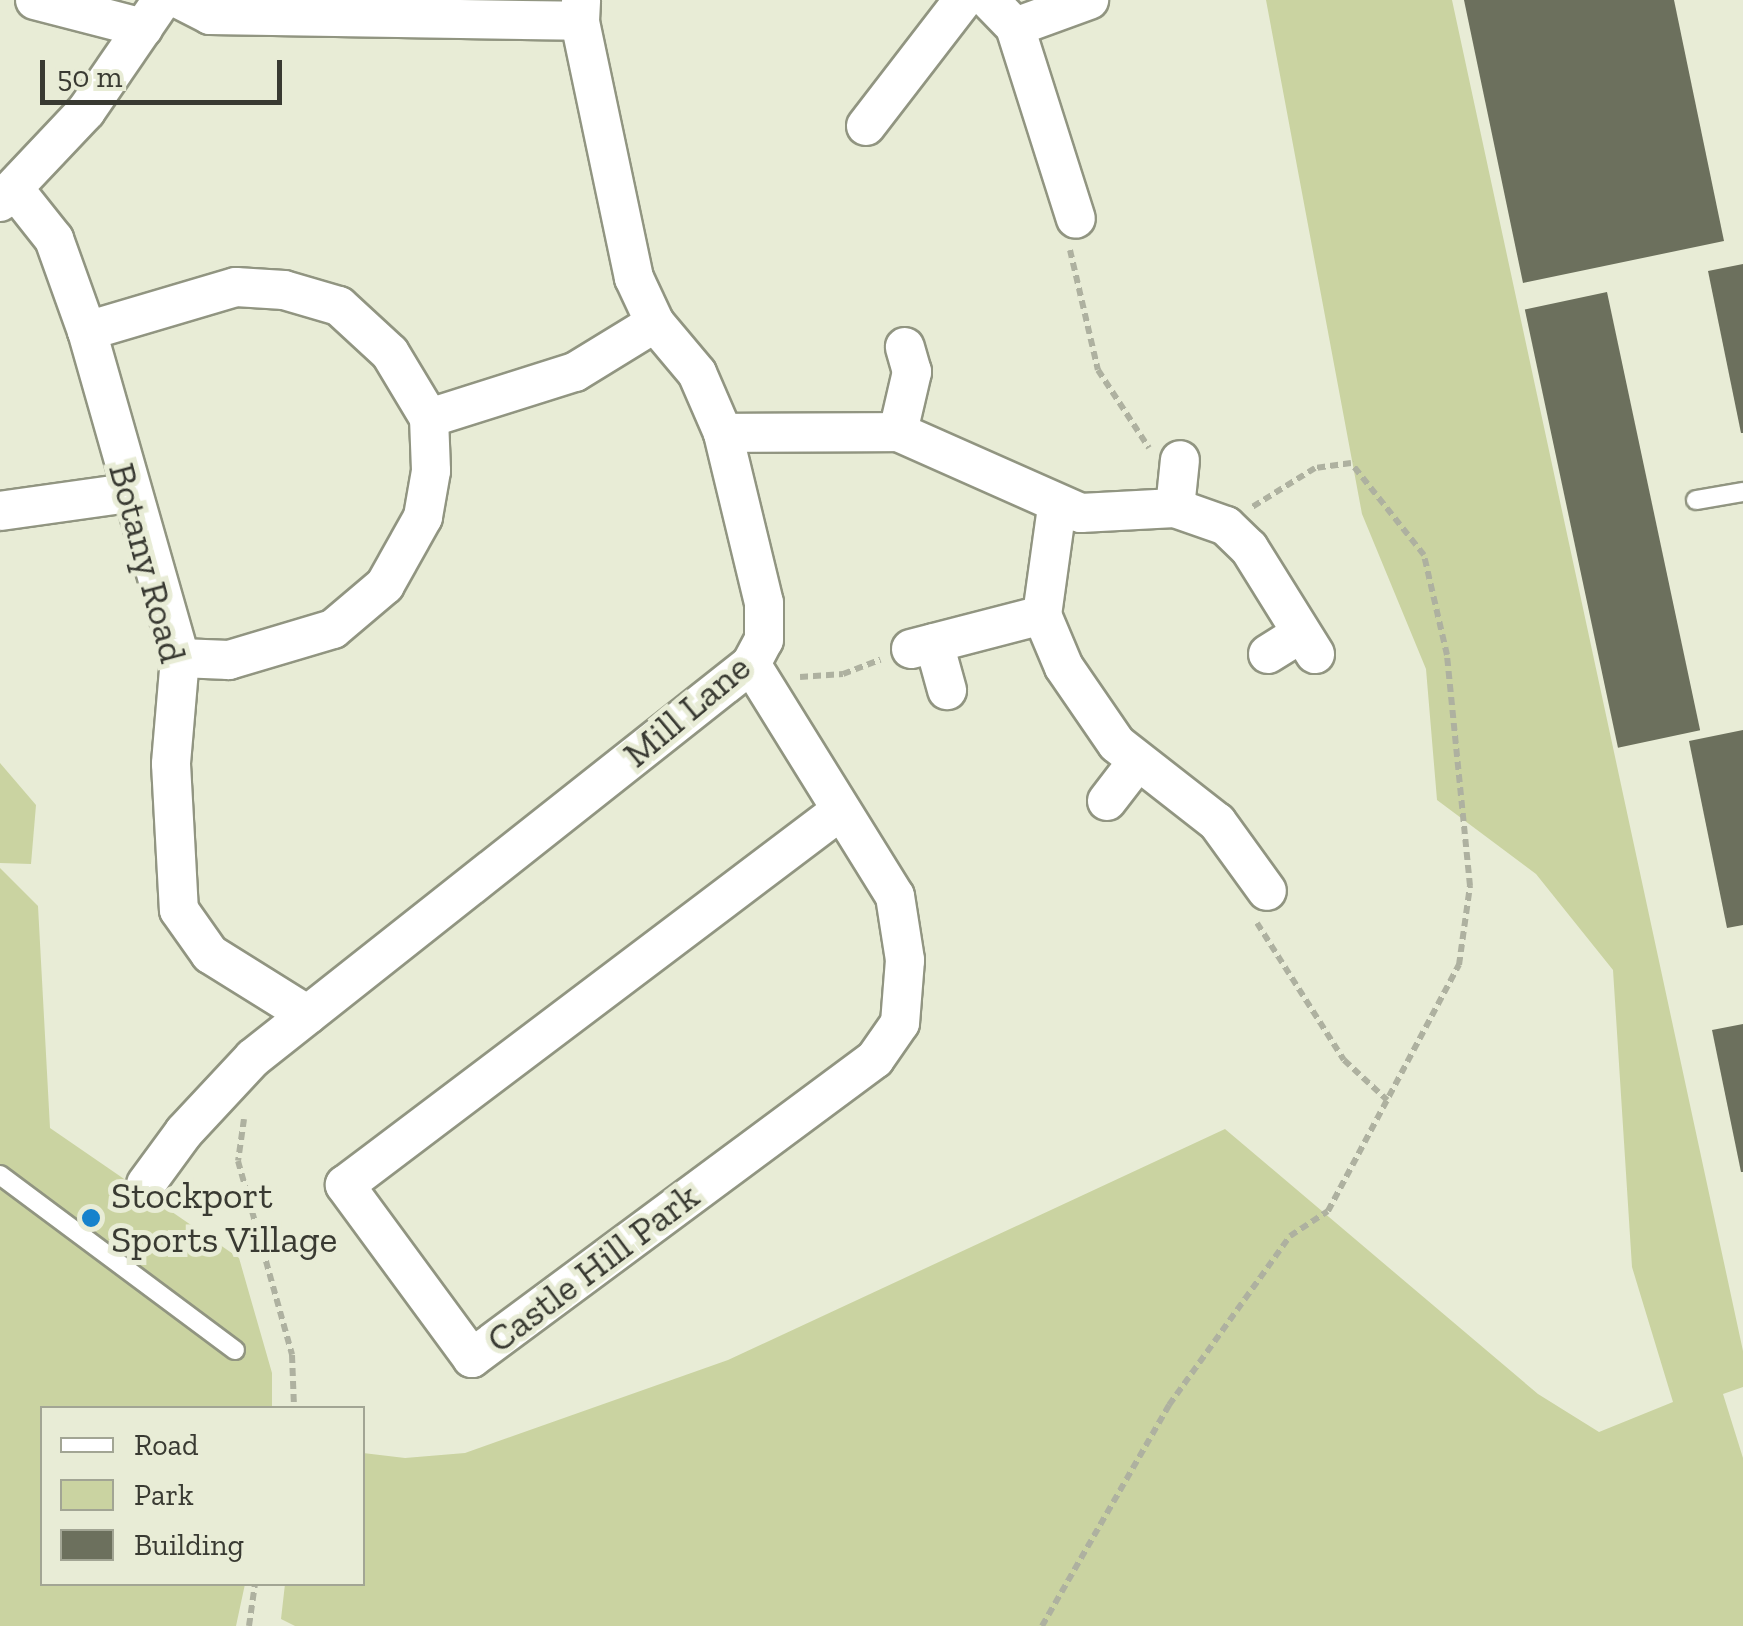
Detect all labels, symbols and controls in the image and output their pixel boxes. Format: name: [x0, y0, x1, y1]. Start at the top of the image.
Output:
scale bar: [45, 40, 288, 102]
text: 50 m: [57, 59, 122, 95]
street label: Botany Road: [98, 458, 196, 668]
street label: Mill Lane: [614, 645, 760, 777]
place label: Stockport Sports Village: [111, 1173, 339, 1262]
street label: Castle Hill Park: [478, 1173, 708, 1363]
marker: Stockport Sports Village: [80, 1207, 102, 1229]
legend: [40, 1406, 365, 1586]
text: Road: [134, 1427, 199, 1463]
text: Park: [134, 1477, 194, 1513]
text: Building: [134, 1527, 244, 1563]

